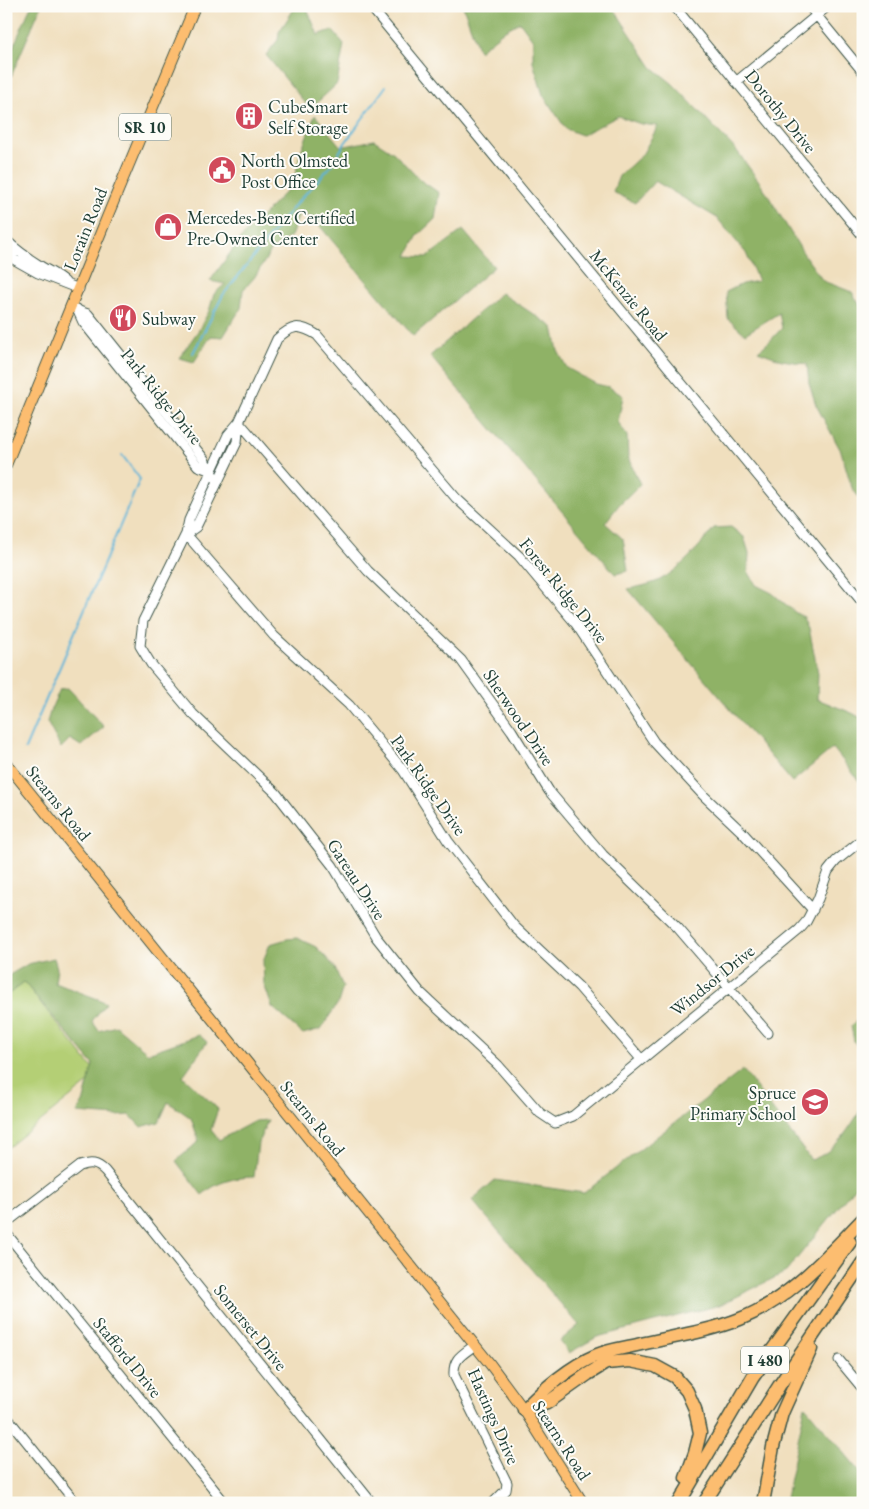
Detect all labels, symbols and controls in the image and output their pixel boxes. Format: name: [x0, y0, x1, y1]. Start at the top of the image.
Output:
street label: Dorothy Drive: [740, 64, 822, 158]
place label: CubeSmart Self Storage: [268, 95, 348, 139]
building icon: CubeSmart Self Storage: [234, 101, 264, 131]
road number: SR 10: [119, 114, 171, 140]
place label: North Olmsted Post Office: [241, 149, 349, 193]
public building icon: North Olmsted Post Office: [207, 155, 237, 185]
street label: Lorain Road: [58, 183, 112, 274]
place label: Mercedes-Benz Certified Pre-Owned Center: [187, 206, 356, 250]
shop icon: Mercedes-Benz Certified Pre-Owned Center: [153, 212, 183, 242]
street label: McKenzie Road: [585, 244, 674, 346]
restaurant icon: Subway: [108, 303, 138, 333]
place label: Subway: [142, 307, 196, 330]
street label: Park Ridge Drive: [116, 343, 208, 449]
street label: Forest Ridge Drive: [514, 533, 614, 647]
street label: Sherwood Drive: [478, 664, 560, 770]
street label: Park Ridge Drive: [386, 730, 472, 840]
street label: Stearns Road: [21, 760, 97, 846]
street label: Gareau Drive: [322, 834, 392, 924]
street label: Windsor Drive: [665, 939, 759, 1021]
street label: Stearns Road: [275, 1075, 351, 1161]
place label: Spruce Primary School: [690, 1081, 796, 1125]
school or university icon: Spruce Primary School: [800, 1087, 830, 1117]
street label: Somerset Drive: [209, 1279, 293, 1375]
street label: Stafford Drive: [88, 1312, 168, 1402]
road number: I 480: [741, 1346, 789, 1374]
street label: Hastings Drive: [463, 1364, 525, 1468]
street label: Stearns Road: [528, 1396, 597, 1485]

